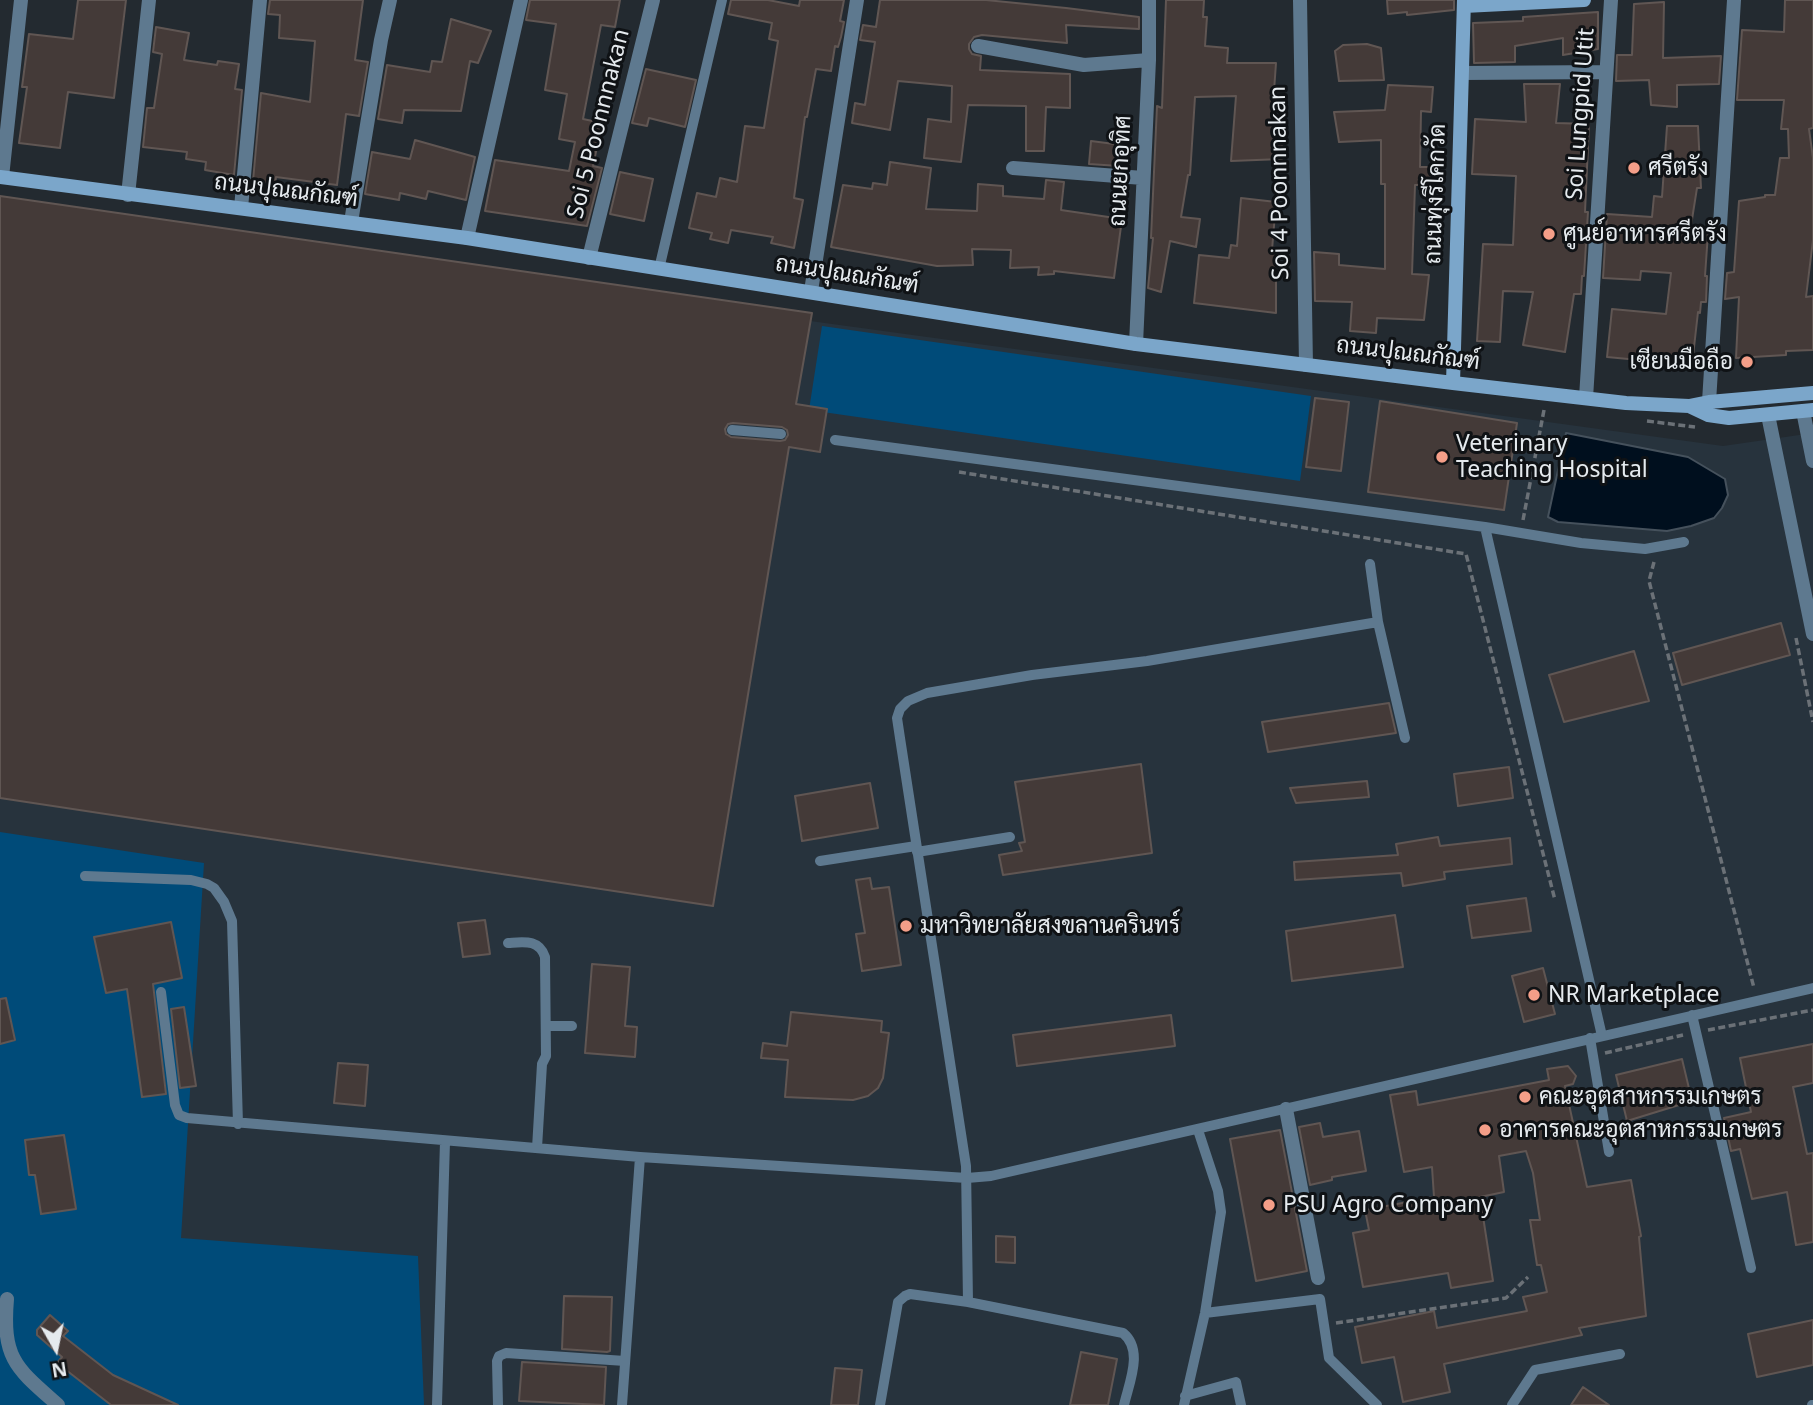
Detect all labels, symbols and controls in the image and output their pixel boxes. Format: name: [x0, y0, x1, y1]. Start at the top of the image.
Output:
street label: Soi 5 Poonnnakan: [562, 26, 636, 222]
street label: Soi Lungpid Utit: [1561, 27, 1601, 201]
street label: Soi 4 Poonnnakan: [1265, 86, 1295, 280]
street label: ถนนยกอุทิศ: [1104, 115, 1138, 227]
street label: ถนนทุ่งรีโคกวัด: [1420, 123, 1452, 265]
place label: ศรีตรัง: [1648, 154, 1709, 182]
marker: ศรีตรัง: [1626, 160, 1642, 176]
street label: ถนนปุณณกัณฑ์: [213, 168, 359, 214]
place label: ศูนย์อาหารศรีตรัง: [1563, 220, 1727, 248]
marker: ศูนย์อาหารศรีตรัง: [1541, 226, 1557, 242]
street label: ถนนปุณณกัณฑ์: [773, 250, 921, 300]
street label: ถนนปุณณกัณฑ์: [1335, 331, 1481, 377]
place label: เซียนมือถือ: [1629, 348, 1733, 376]
marker: เซียนมือถือ: [1739, 354, 1755, 370]
place label: Veterinary Teaching Hospital: [1456, 430, 1648, 484]
marker: Veterinary Teaching Hospital: [1434, 449, 1450, 465]
place label: มหาวิทยาลัยสงขลานครินทร์: [920, 912, 1180, 940]
marker: มหาวิทยาลัยสงขลานครินทร์: [898, 918, 914, 934]
place label: NR Marketplace: [1548, 981, 1720, 1009]
marker: NR Marketplace: [1526, 987, 1542, 1003]
place label: คณะอุตสาหกรรมเกษตร: [1539, 1083, 1762, 1111]
marker: คณะอุตสาหกรรมเกษตร: [1517, 1089, 1533, 1105]
place label: อาคารคณะอุตสาหกรรมเกษตร: [1499, 1116, 1782, 1144]
marker: อาคารคณะอุตสาหกรรมเกษตร: [1477, 1122, 1493, 1138]
place label: PSU Agro Company: [1283, 1191, 1493, 1219]
marker: PSU Agro Company: [1261, 1197, 1277, 1213]
north arrow: [21, 1314, 91, 1384]
text: N: [50, 1356, 69, 1384]

